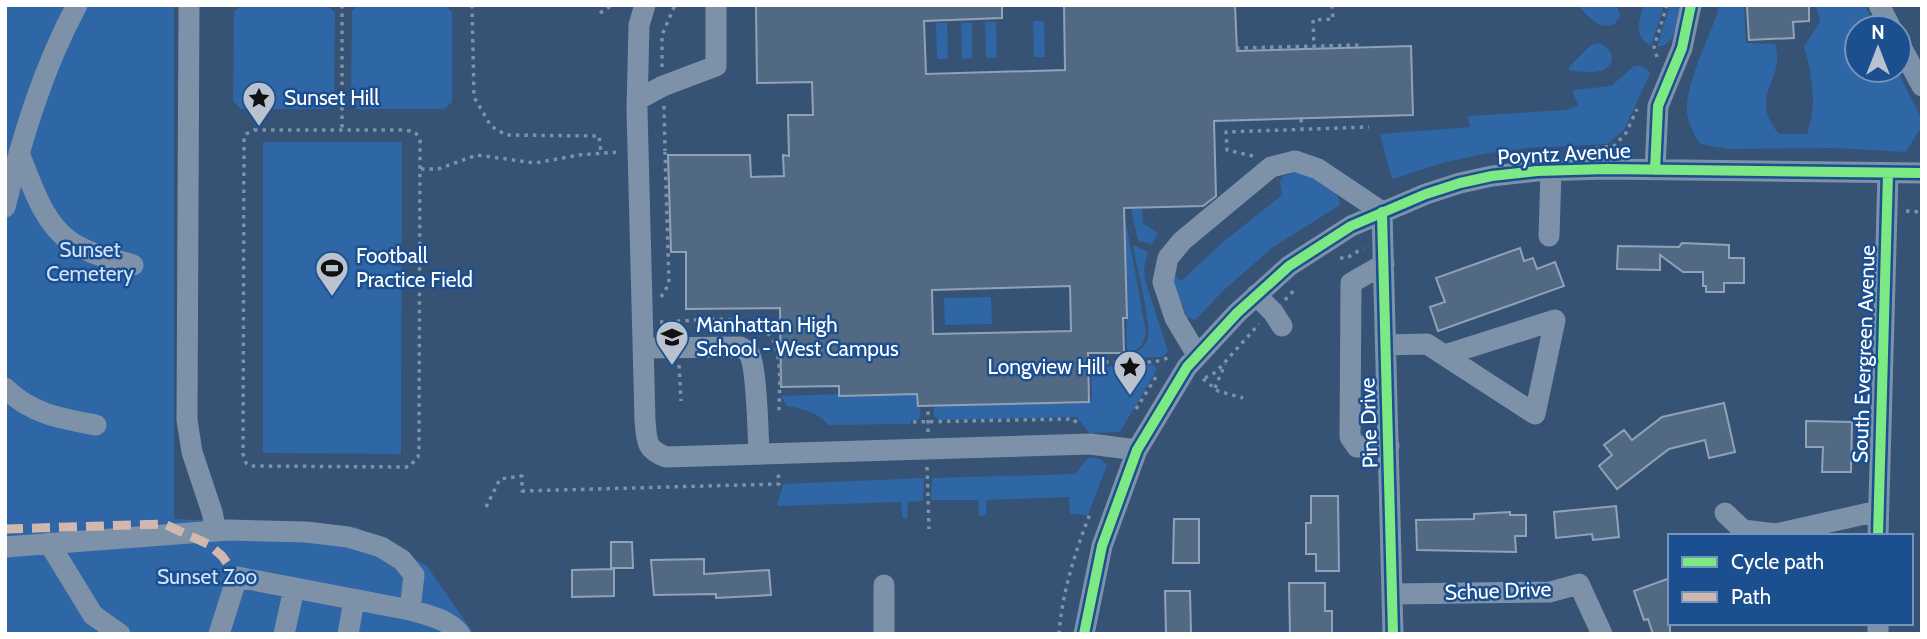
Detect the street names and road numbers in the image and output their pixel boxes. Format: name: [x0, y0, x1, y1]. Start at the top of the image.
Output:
street label: Poyntz Avenue: [1497, 138, 1632, 169]
street label: South Evergreen Avenue: [1847, 244, 1880, 463]
street label: Pine Drive: [1354, 377, 1383, 469]
street label: Schue Drive: [1444, 576, 1552, 605]

